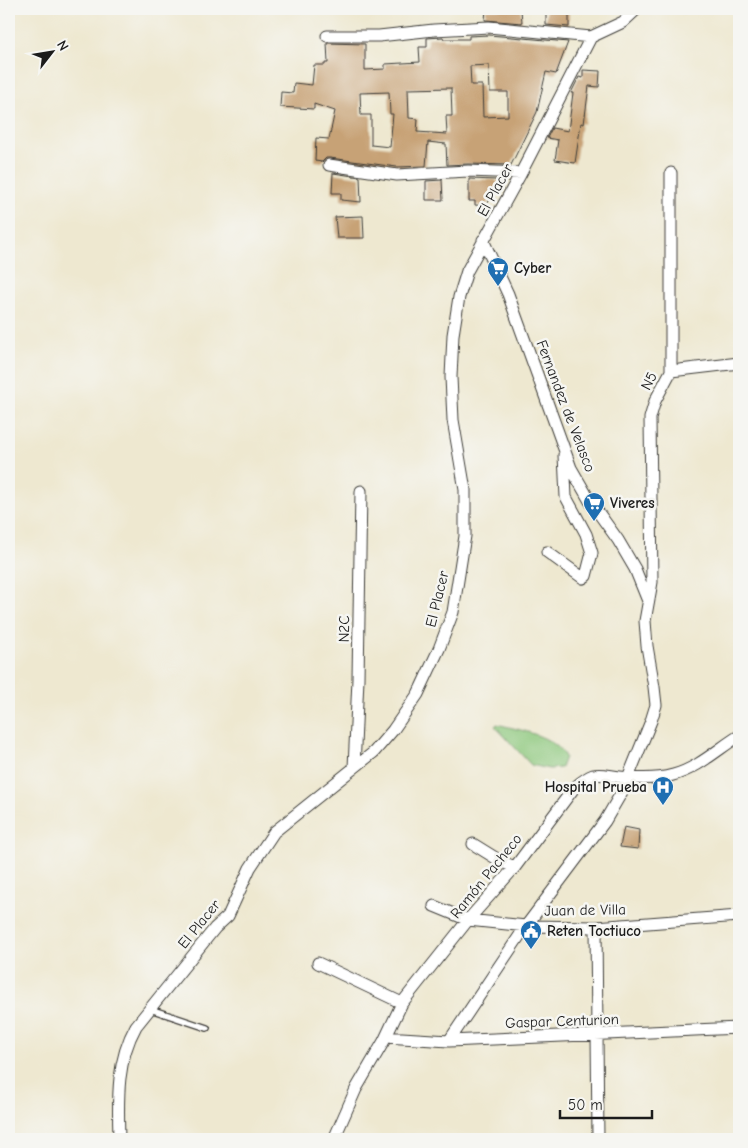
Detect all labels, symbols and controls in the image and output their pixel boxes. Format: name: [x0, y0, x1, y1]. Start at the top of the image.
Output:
north arrow: [28, 28, 78, 78]
text: N: [53, 37, 72, 54]
street label: El Placer: [473, 160, 517, 219]
supermarket icon: Cyber: [486, 256, 510, 287]
place label: Cyber: [514, 259, 551, 277]
street label: Fernandez de Velasco: [532, 337, 600, 475]
street label: N5: [637, 369, 661, 393]
supermarket icon: Viveres: [582, 491, 606, 522]
place label: Viveres: [610, 494, 655, 512]
street label: El Placer: [421, 569, 453, 629]
street label: N2C: [335, 615, 353, 643]
hospital icon: Hospital Prueba: [651, 775, 675, 806]
place label: Hospital Prueba: [545, 778, 647, 796]
street label: Ramón Pacheco: [446, 830, 526, 922]
street label: El Placer: [174, 896, 224, 952]
street label: Juan de Villa: [544, 900, 626, 920]
public building icon: Reten Toctiuco: [519, 919, 543, 950]
place label: Reten Toctiuco: [547, 922, 641, 940]
street label: Gaspar Centurion: [505, 1010, 619, 1032]
scale bar: [560, 1088, 653, 1120]
text: 50 m: [568, 1096, 603, 1114]

